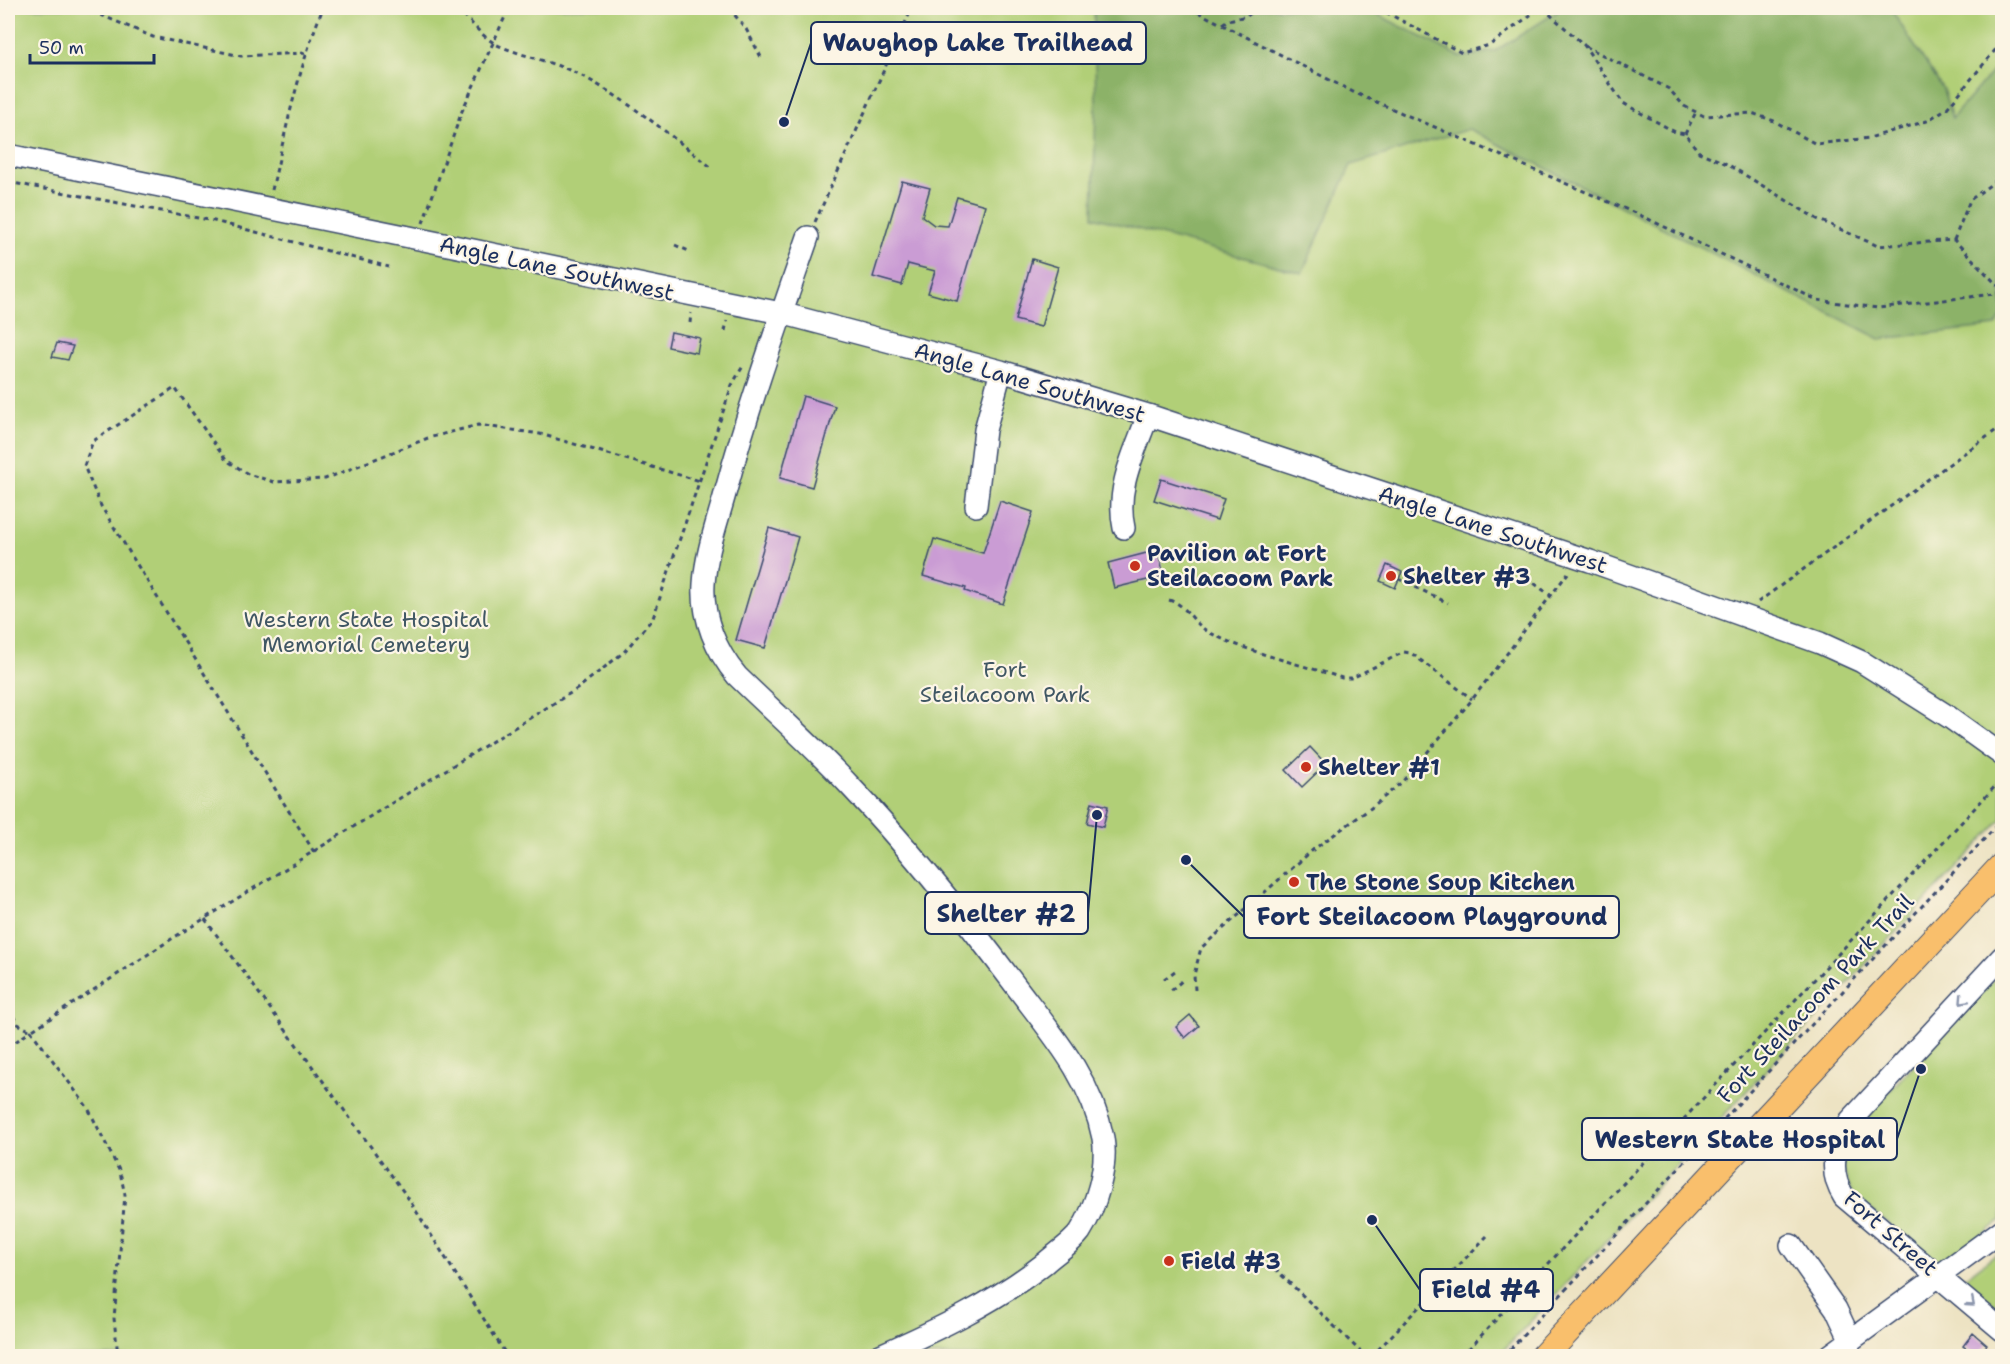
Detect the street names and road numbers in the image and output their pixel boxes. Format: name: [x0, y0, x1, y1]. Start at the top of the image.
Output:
street label: Angle Lane Southwest: [437, 229, 677, 308]
street label: Angle Lane Southwest: [911, 336, 1149, 429]
street label: Angle Lane Southwest: [1375, 479, 1611, 580]
street label: Fort Steilacoom Park Trail: [1711, 887, 1920, 1109]
street label: Fort Street: [1837, 1184, 1944, 1282]

